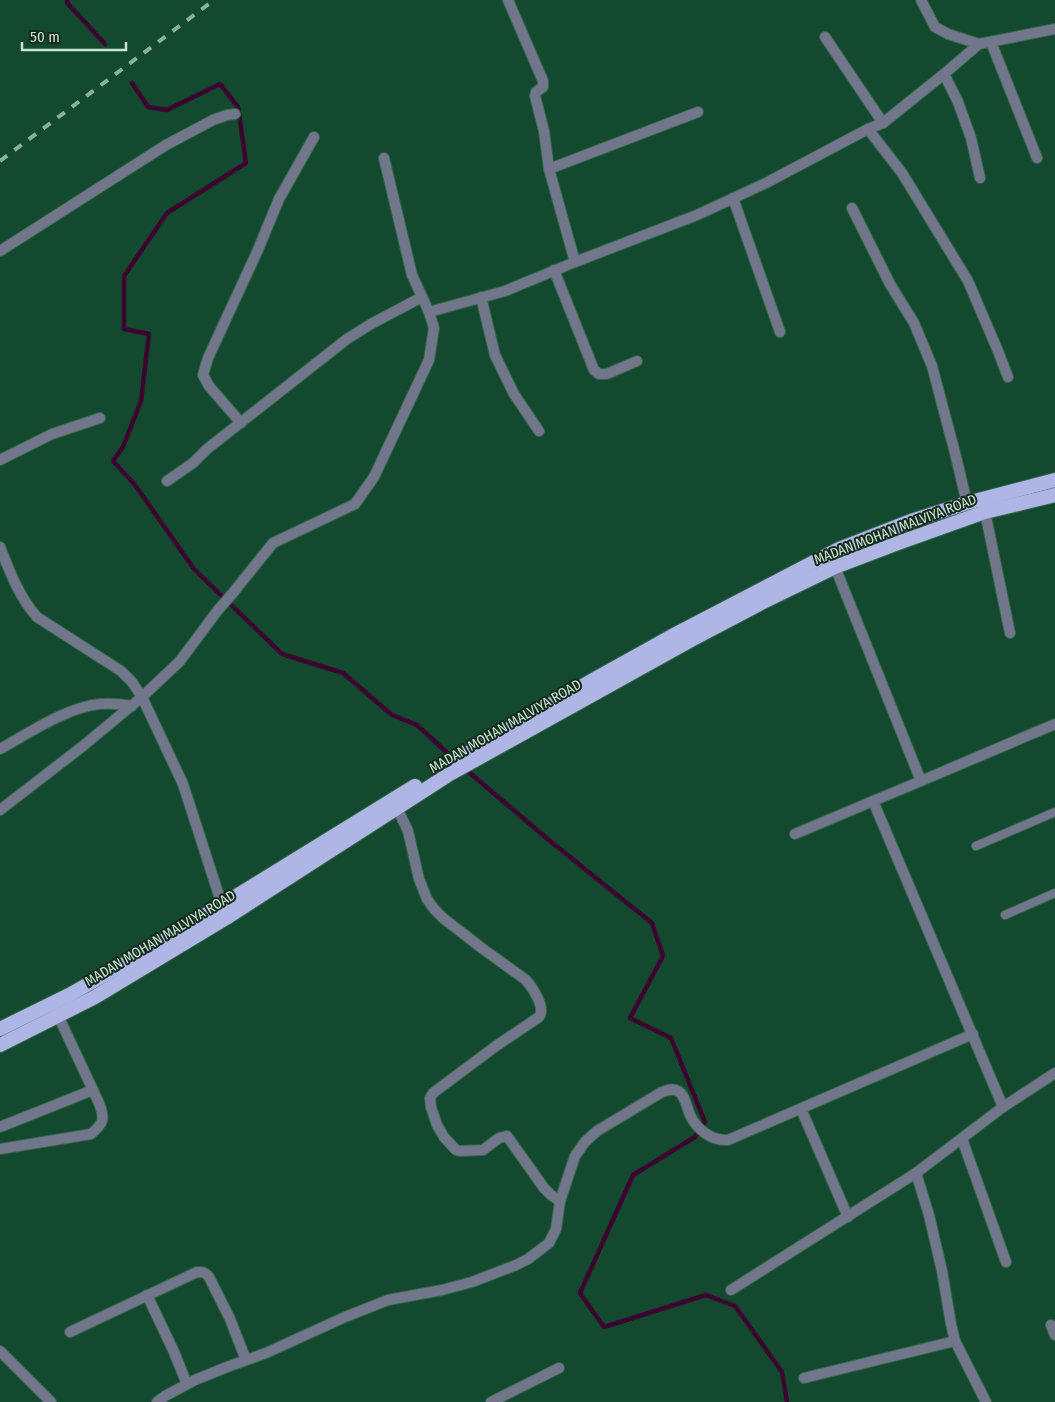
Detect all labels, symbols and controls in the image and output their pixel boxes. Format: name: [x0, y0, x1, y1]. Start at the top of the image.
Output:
scale bar: [22, 20, 126, 52]
text: 50 m: [30, 28, 60, 46]
street label: MADAN MOHAN MALVIYA ROAD: [812, 491, 979, 568]
street label: MADAN MOHAN MALVIYA ROAD: [426, 676, 584, 777]
street label: MADAN MOHAN MALVIYA ROAD: [82, 887, 239, 990]

